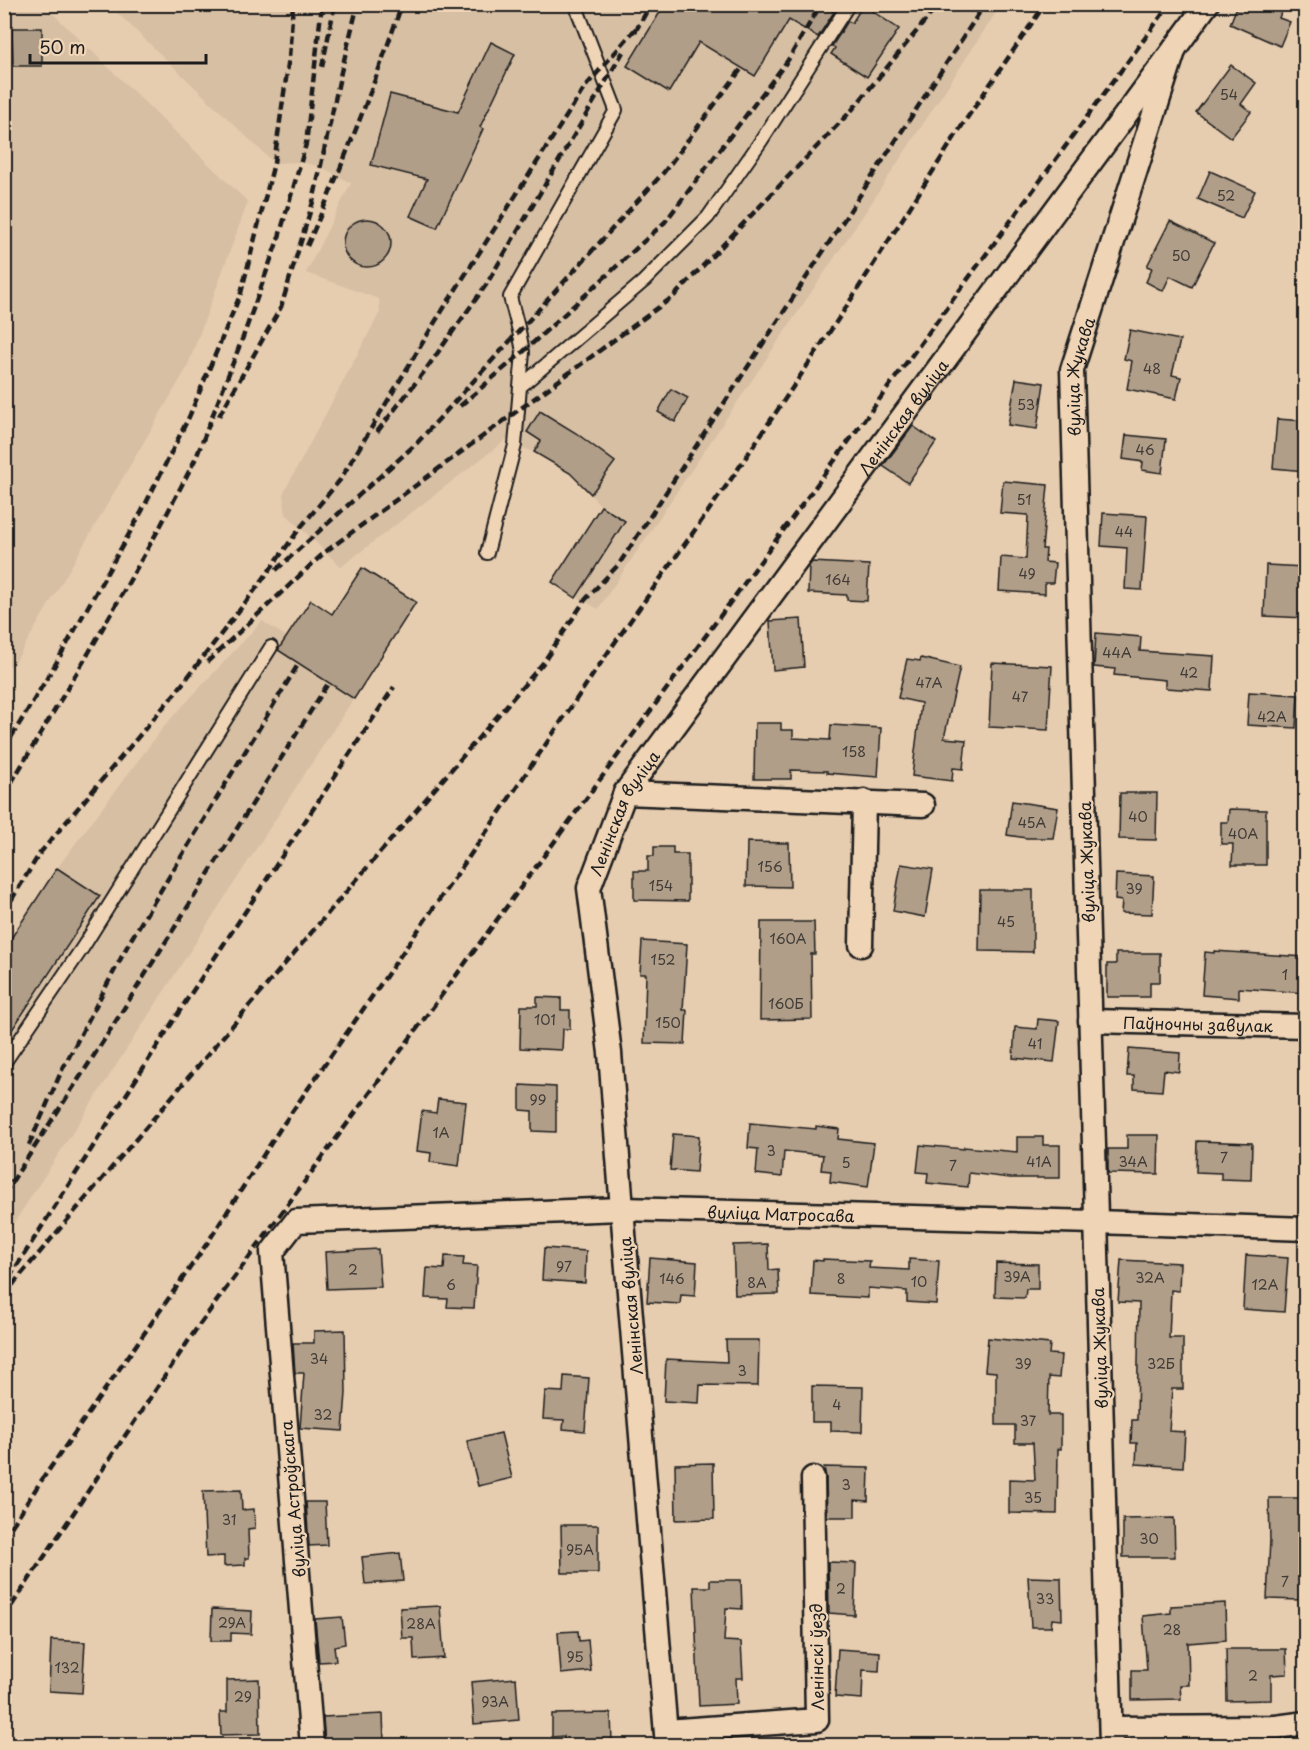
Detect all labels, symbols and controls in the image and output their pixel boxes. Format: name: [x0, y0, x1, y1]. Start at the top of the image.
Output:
scale bar: [30, 27, 206, 65]
text: 50 m: [39, 33, 86, 60]
house number: 54: [1220, 84, 1238, 105]
house number: 52: [1217, 185, 1235, 206]
house number: 50: [1171, 245, 1191, 266]
street label: вуліца Жукава: [1060, 314, 1100, 437]
street label: Ленінская вуліца: [852, 354, 954, 480]
house number: 48: [1143, 358, 1161, 379]
house number: 53: [1017, 394, 1035, 415]
house number: 46: [1135, 439, 1155, 460]
house number: 51: [1017, 489, 1031, 510]
house number: 44: [1115, 521, 1133, 542]
house number: 49: [1018, 563, 1036, 584]
house number: 164: [825, 569, 851, 590]
house number: 44А: [1102, 642, 1132, 663]
house number: 42: [1180, 662, 1198, 683]
house number: 47А: [915, 672, 943, 693]
house number: 47: [1012, 686, 1029, 707]
house number: 42А: [1257, 706, 1287, 727]
house number: 158: [842, 741, 866, 762]
street label: Ленінская вуліца: [583, 745, 665, 879]
street label: вуліца Жукава: [1072, 801, 1100, 923]
house number: 40: [1128, 806, 1148, 827]
house number: 45А: [1018, 812, 1047, 833]
house number: 40А: [1228, 823, 1258, 844]
house number: 156: [757, 856, 783, 877]
house number: 154: [649, 875, 673, 896]
house number: 39: [1125, 878, 1143, 899]
house number: 45: [997, 911, 1015, 932]
house number: 160А: [769, 928, 807, 949]
house number: 152: [651, 949, 675, 970]
house number: 1: [1282, 964, 1288, 985]
house number: 160Б: [768, 993, 804, 1014]
house number: 101: [534, 1009, 556, 1030]
street label: Паўночны завулак: [1123, 1010, 1274, 1037]
house number: 150: [655, 1012, 681, 1033]
house number: 41: [1028, 1033, 1042, 1054]
house number: 99: [529, 1089, 547, 1110]
house number: 1А: [432, 1122, 450, 1143]
house number: 3: [766, 1140, 776, 1161]
house number: 7: [1220, 1147, 1228, 1168]
house number: 41А: [1026, 1151, 1052, 1172]
house number: 34А: [1118, 1151, 1148, 1172]
house number: 5: [841, 1152, 851, 1173]
house number: 7: [949, 1155, 957, 1176]
street label: вуліца Матросава: [707, 1199, 855, 1227]
street label: Ленінская вуліца: [612, 1236, 648, 1376]
house number: 97: [556, 1256, 572, 1277]
house number: 2: [348, 1259, 358, 1280]
house number: 39А: [1003, 1266, 1031, 1287]
house number: 32А: [1135, 1267, 1165, 1288]
house number: 146: [659, 1268, 685, 1289]
house number: 8: [837, 1268, 845, 1289]
house number: 10: [911, 1271, 927, 1292]
house number: 8А: [747, 1272, 767, 1293]
house number: 6: [446, 1274, 456, 1295]
house number: 12А: [1252, 1274, 1279, 1295]
street label: вуліца Жукава: [1085, 1287, 1113, 1409]
house number: 34: [310, 1348, 328, 1369]
house number: 39: [1014, 1353, 1032, 1374]
house number: 32Б: [1147, 1353, 1175, 1374]
house number: 3: [737, 1360, 747, 1381]
house number: 4: [832, 1394, 842, 1415]
house number: 32: [314, 1404, 332, 1425]
house number: 37: [1020, 1410, 1037, 1431]
street label: вуліца Астроўскага: [273, 1419, 311, 1579]
house number: 3: [841, 1474, 851, 1495]
house number: 35: [1024, 1487, 1042, 1508]
house number: 31: [222, 1509, 236, 1530]
house number: 30: [1139, 1528, 1159, 1549]
house number: 95А: [566, 1539, 594, 1560]
house number: 7: [1281, 1571, 1289, 1592]
house number: 2: [836, 1578, 846, 1599]
house number: 33: [1036, 1588, 1054, 1609]
street label: Ленінскі ўезд: [803, 1603, 829, 1711]
house number: 29А: [218, 1612, 246, 1633]
house number: 28А: [406, 1613, 436, 1634]
house number: 28: [1163, 1619, 1181, 1640]
house number: 95: [566, 1646, 584, 1667]
house number: 132: [54, 1657, 80, 1678]
house number: 2: [1248, 1665, 1258, 1686]
house number: 29: [234, 1686, 252, 1707]
house number: 93А: [481, 1691, 509, 1712]

